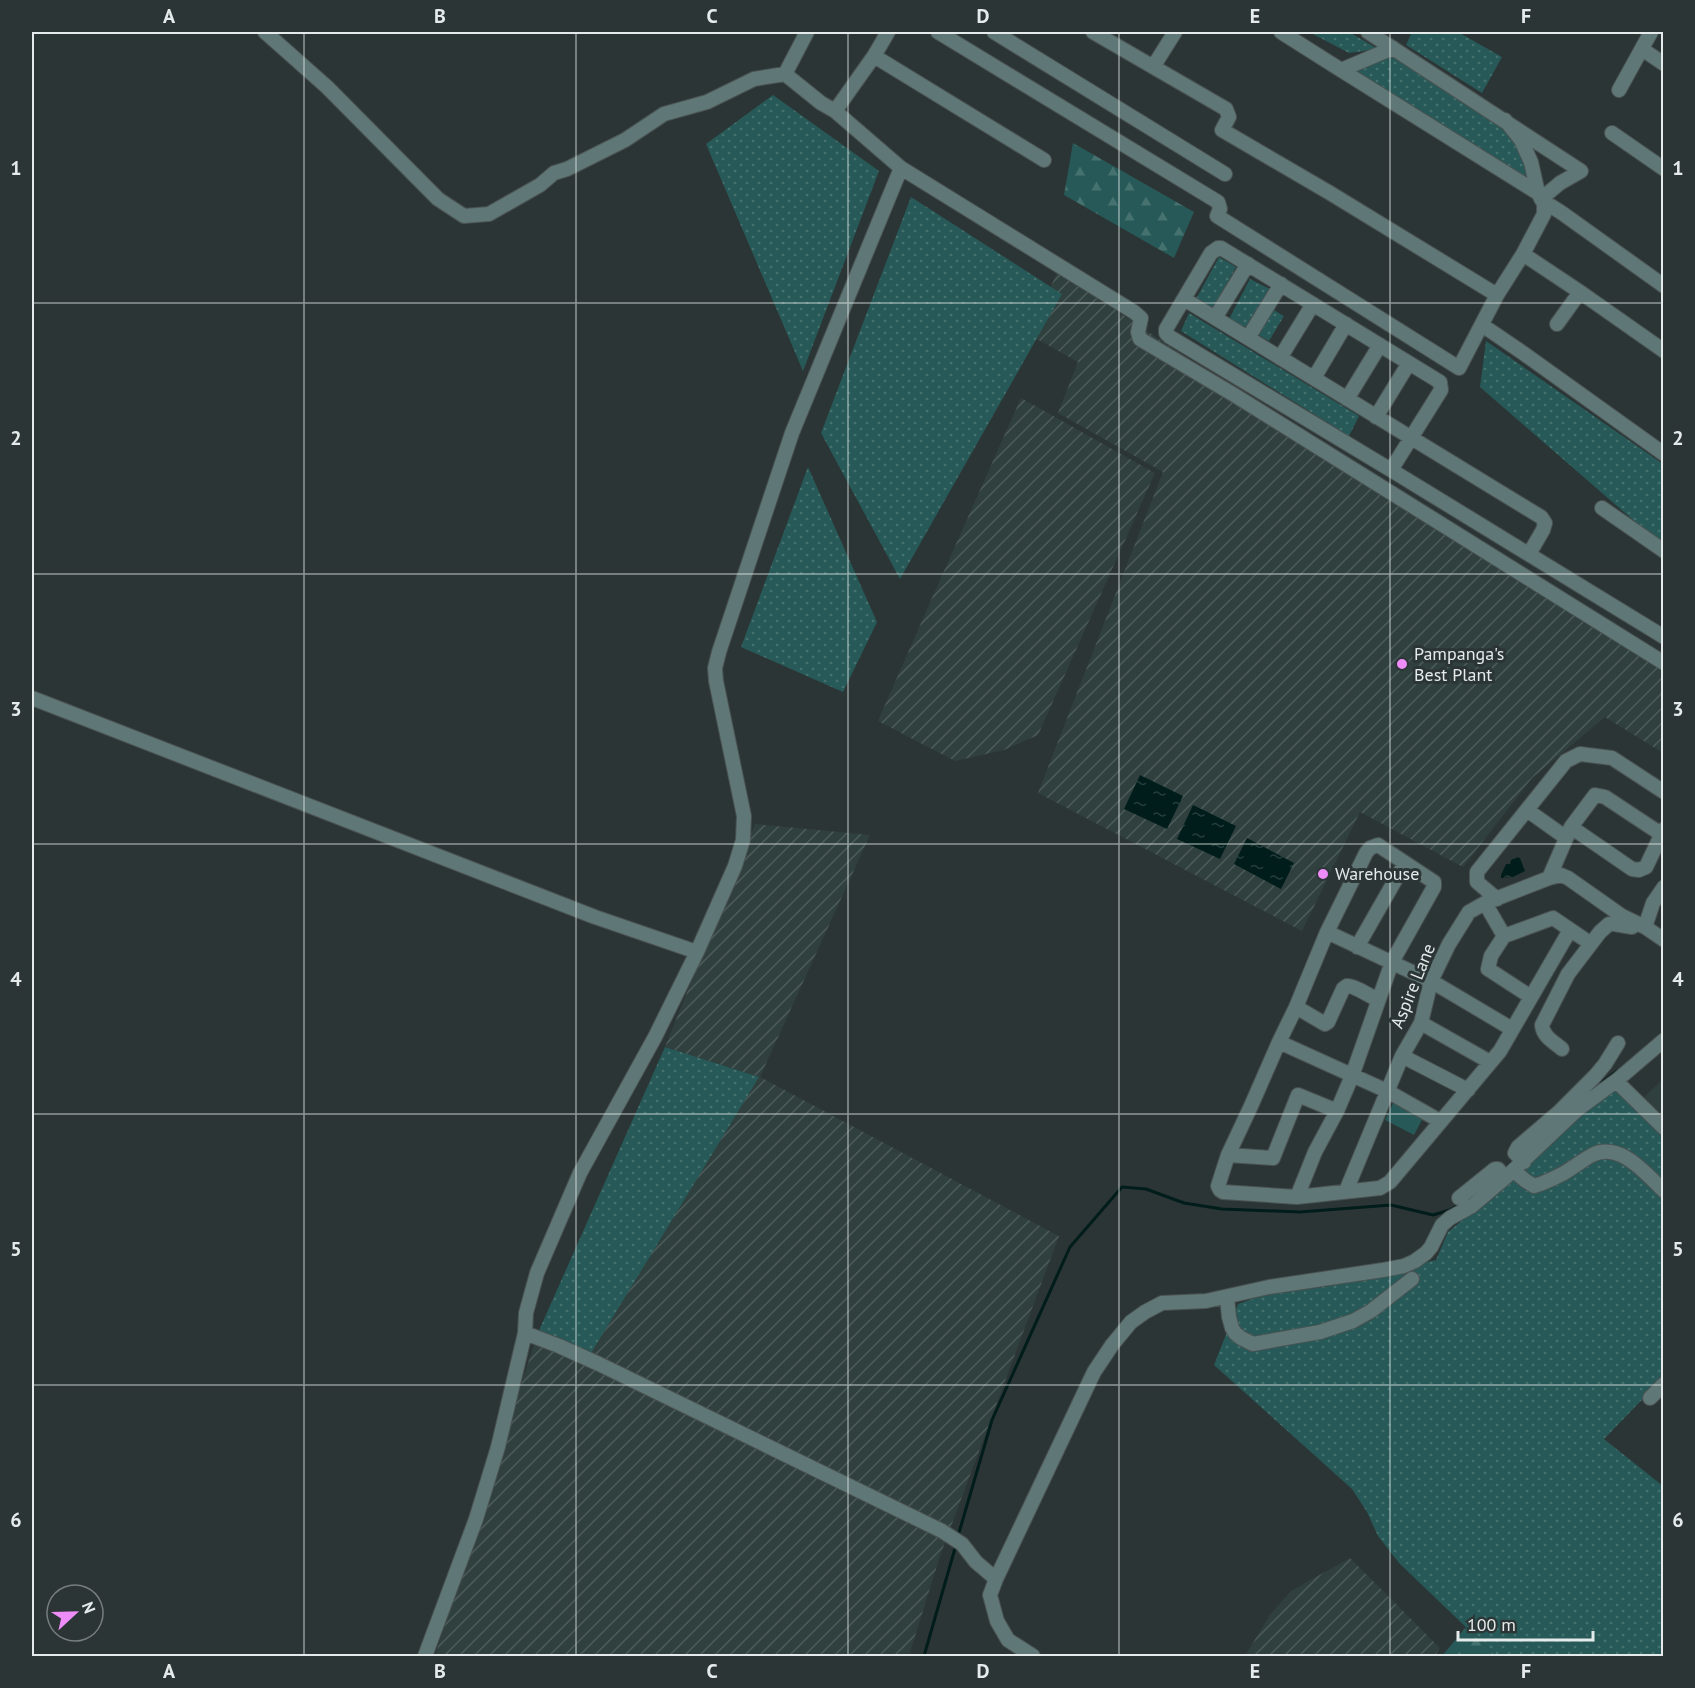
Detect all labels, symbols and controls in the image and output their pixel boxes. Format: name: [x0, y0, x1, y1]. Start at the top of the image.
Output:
text: A: [163, 3, 176, 29]
text: B: [434, 3, 446, 29]
text: C: [706, 3, 718, 29]
text: D: [977, 3, 990, 29]
text: E: [1250, 3, 1260, 29]
text: F: [1521, 3, 1531, 29]
text: 1: [10, 155, 22, 181]
text: 1: [1672, 155, 1684, 181]
text: 2: [10, 425, 22, 451]
text: 2: [1672, 425, 1684, 451]
place label: Pampanga's Best Plant: [1414, 642, 1504, 686]
marker: Pampanga's Best Plant: [1395, 657, 1409, 671]
text: 3: [10, 696, 22, 722]
text: 3: [1672, 696, 1684, 722]
place label: Warehouse: [1335, 862, 1419, 885]
marker: Warehouse: [1316, 867, 1330, 881]
street label: Aspire Lane: [1385, 940, 1440, 1032]
text: 4: [10, 966, 22, 992]
text: 4: [1672, 966, 1684, 992]
text: 5: [10, 1236, 22, 1262]
text: 5: [1672, 1236, 1684, 1262]
text: 6: [10, 1507, 22, 1533]
text: 6: [1672, 1507, 1684, 1533]
north arrow: [45, 1583, 105, 1643]
text: N: [78, 1599, 100, 1616]
scale bar: [1458, 1604, 1593, 1642]
text: 100 m: [1467, 1613, 1516, 1636]
text: A: [163, 1658, 176, 1684]
text: B: [434, 1658, 446, 1684]
text: C: [706, 1658, 718, 1684]
text: D: [977, 1658, 990, 1684]
text: E: [1250, 1658, 1260, 1684]
text: F: [1521, 1658, 1531, 1684]

